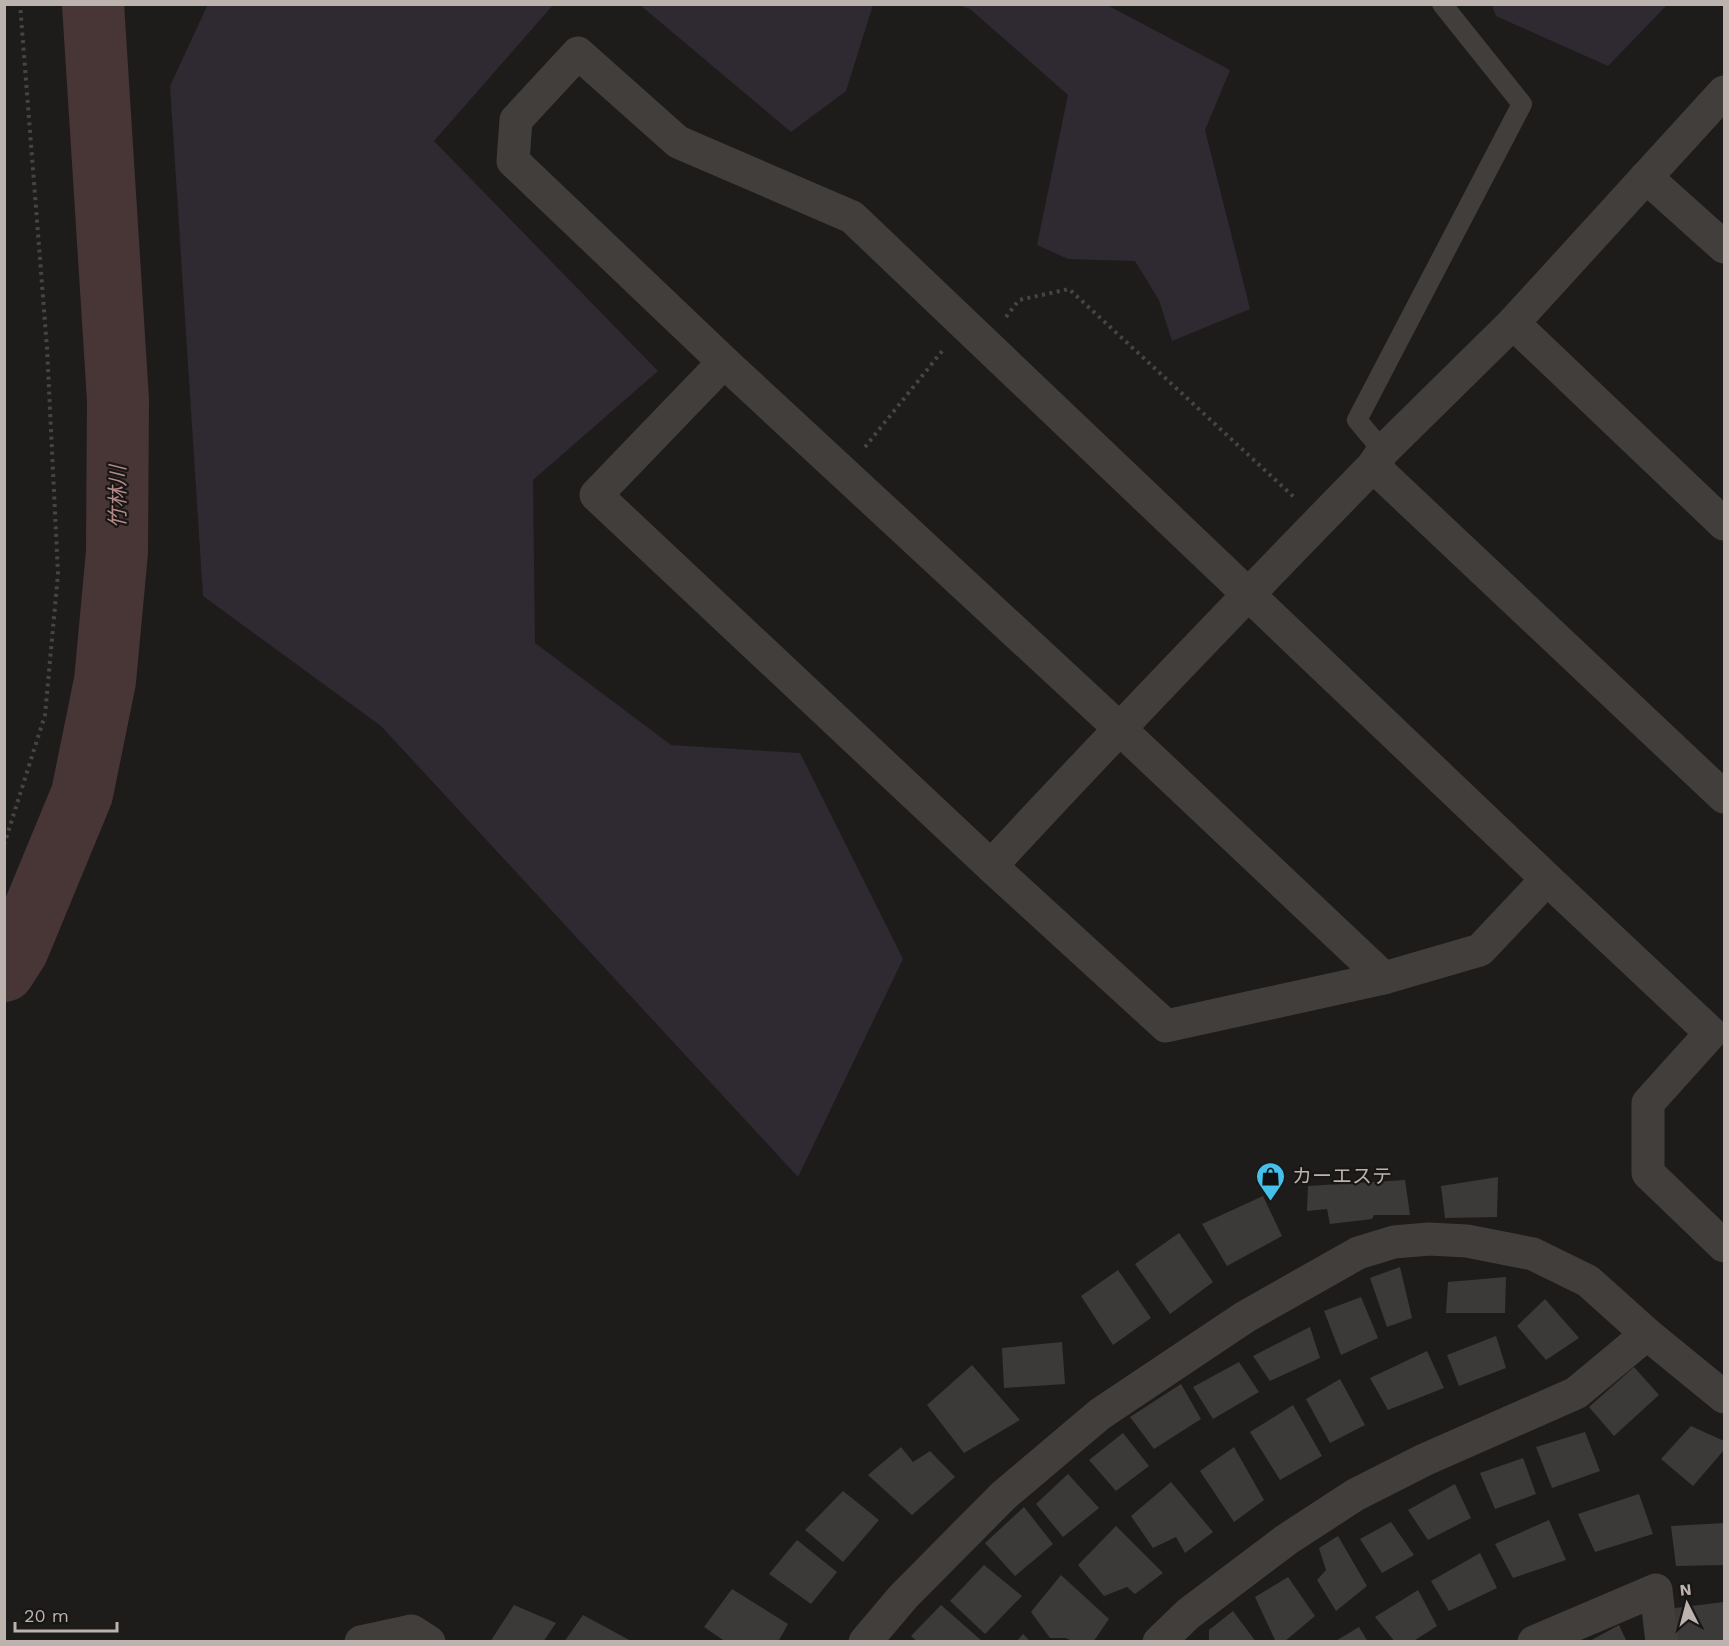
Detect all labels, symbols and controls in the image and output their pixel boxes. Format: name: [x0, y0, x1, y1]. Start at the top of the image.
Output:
water label: 竹林川: [105, 464, 130, 529]
shop icon: カーエステ: [1255, 1160, 1287, 1202]
place label: カーエステ: [1292, 1164, 1392, 1188]
north arrow: [1657, 1574, 1717, 1634]
text: N: [1679, 1580, 1692, 1600]
scale bar: [15, 1595, 117, 1633]
text: 20 m: [24, 1605, 69, 1626]

